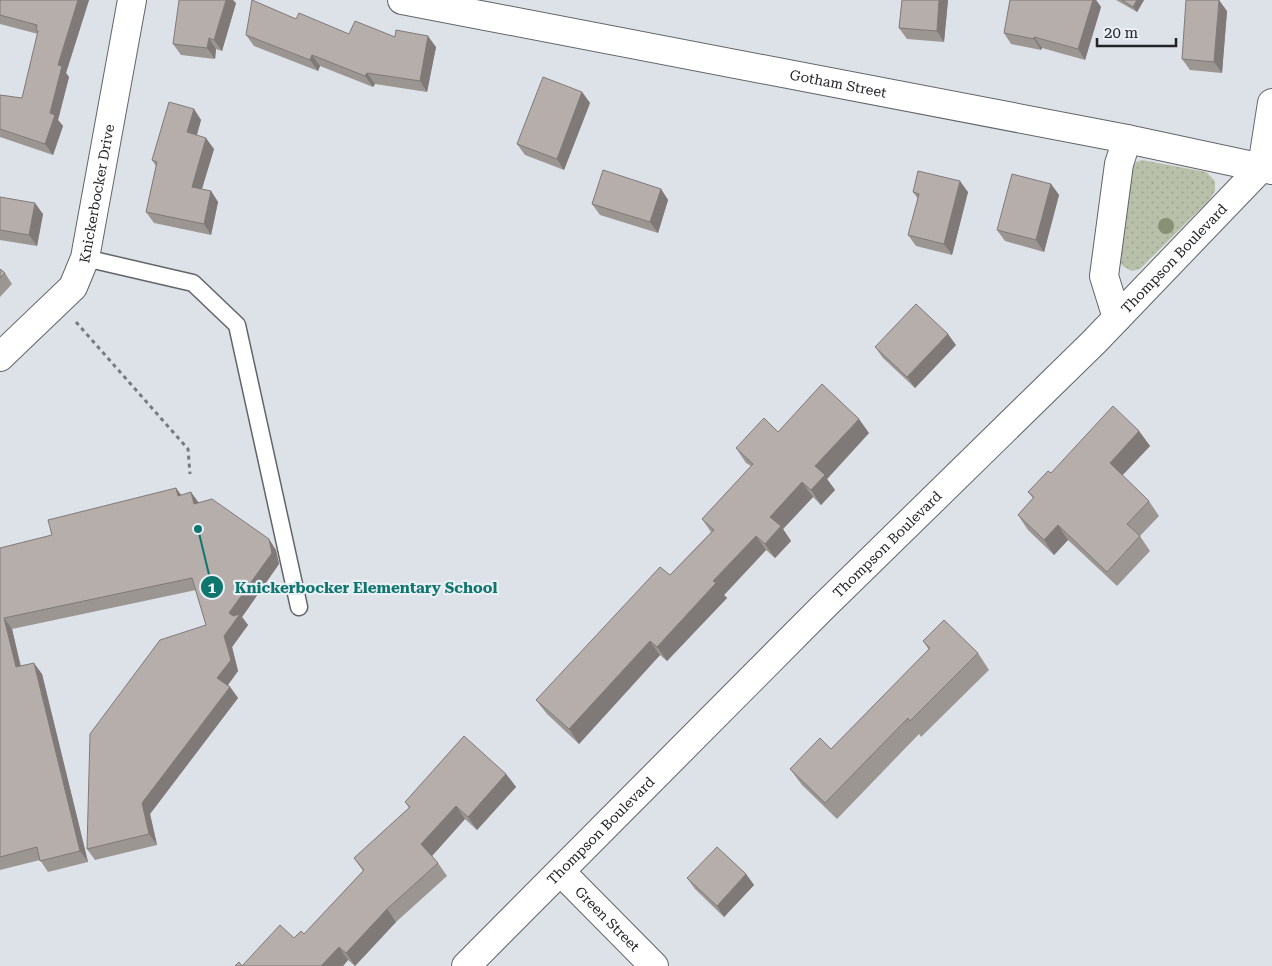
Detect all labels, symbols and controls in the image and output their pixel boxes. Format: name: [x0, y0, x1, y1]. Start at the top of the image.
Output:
scale bar: [1097, 15, 1176, 47]
text: 20 m: [1104, 24, 1139, 42]
street label: Gotham Street: [788, 67, 888, 101]
street label: Knickerbocker Drive: [76, 122, 117, 264]
street label: Thompson Boulevard: [1118, 201, 1230, 317]
street label: Thompson Boulevard: [830, 488, 945, 601]
callout: Knickerbocker Elementary School: [200, 572, 508, 602]
text: 1: [208, 579, 217, 597]
text: Knickerbocker Elementary School: [235, 579, 497, 597]
street label: Thompson Boulevard: [544, 773, 658, 888]
street label: Green Street: [572, 883, 643, 955]

